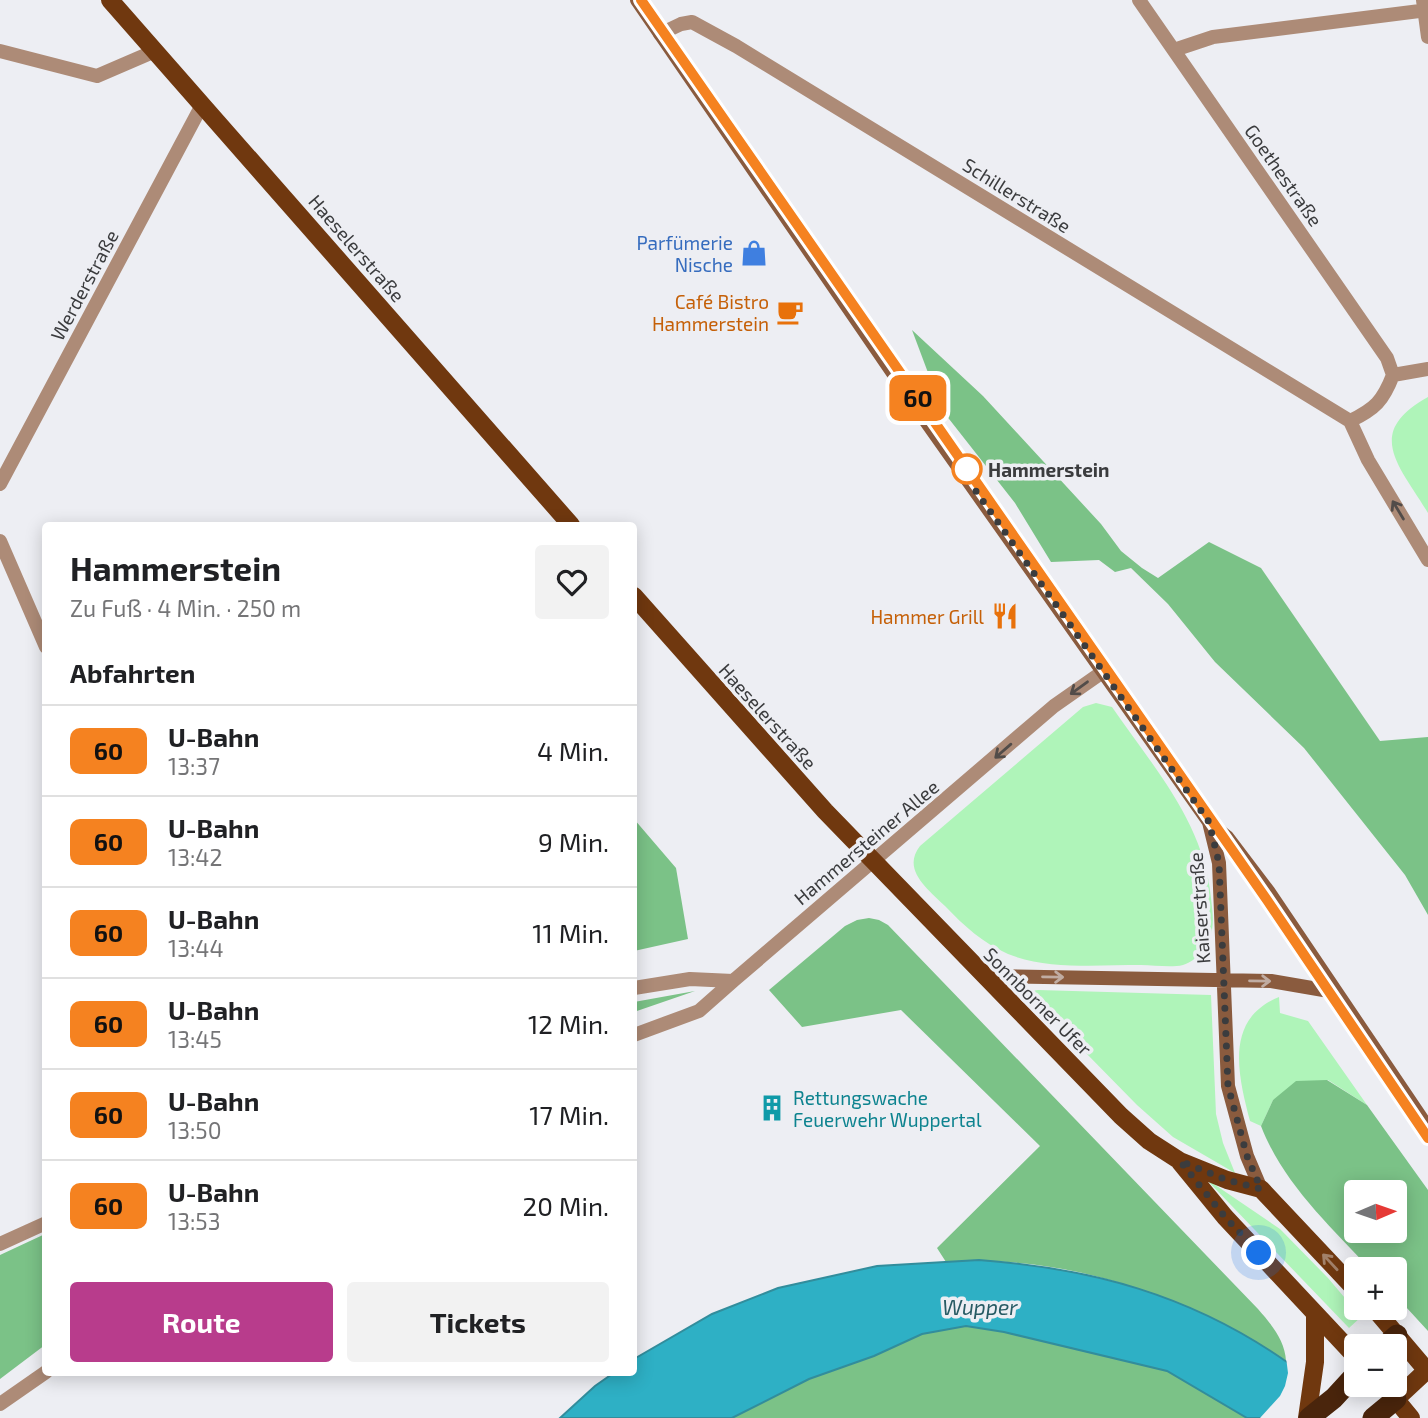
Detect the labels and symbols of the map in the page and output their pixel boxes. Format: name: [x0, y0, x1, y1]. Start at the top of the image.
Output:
street label: Goethestraße: [1240, 120, 1328, 230]
street label: Schillerstraße: [959, 153, 1075, 237]
street label: Haeselerstraße: [304, 190, 410, 306]
street label: Werderstraße: [45, 226, 123, 344]
place label: Parfümerie Nische: [636, 231, 733, 276]
shop icon: Parfümerie Nische: [739, 238, 769, 268]
place label: Café Bistro Hammerstein: [652, 290, 769, 335]
cafe icon: Café Bistro Hammerstein: [775, 297, 805, 327]
line badge: 60: [886, 375, 950, 421]
marker: Hammerstein: [952, 454, 982, 484]
place label: Hammerstein: [988, 458, 1110, 481]
one-way arrow: [1391, 500, 1405, 520]
restaurant icon: Hammer Grill: [990, 601, 1020, 631]
place label: Hammer Grill: [870, 605, 984, 628]
street label: Haeselerstraße: [714, 658, 822, 774]
one-way arrow: [1070, 681, 1089, 696]
one-way arrow: [994, 743, 1012, 759]
street label: Hammersteiner Allee: [789, 775, 943, 909]
street label: Kaiserstraße: [1184, 851, 1214, 965]
street label: Sonnborner Ufer: [979, 942, 1097, 1060]
one-way arrow: [1042, 970, 1065, 984]
one-way arrow: [1248, 974, 1271, 987]
place label: Rettungswache Feuerwehr Wuppertal: [793, 1086, 982, 1131]
building icon: Rettungswache Feuerwehr Wuppertal: [757, 1093, 787, 1123]
north arrow: [1344, 1180, 1407, 1242]
your location: [1241, 1235, 1276, 1270]
one-way arrow: [1322, 1253, 1338, 1271]
water label: Wupper: [942, 1294, 1018, 1319]

